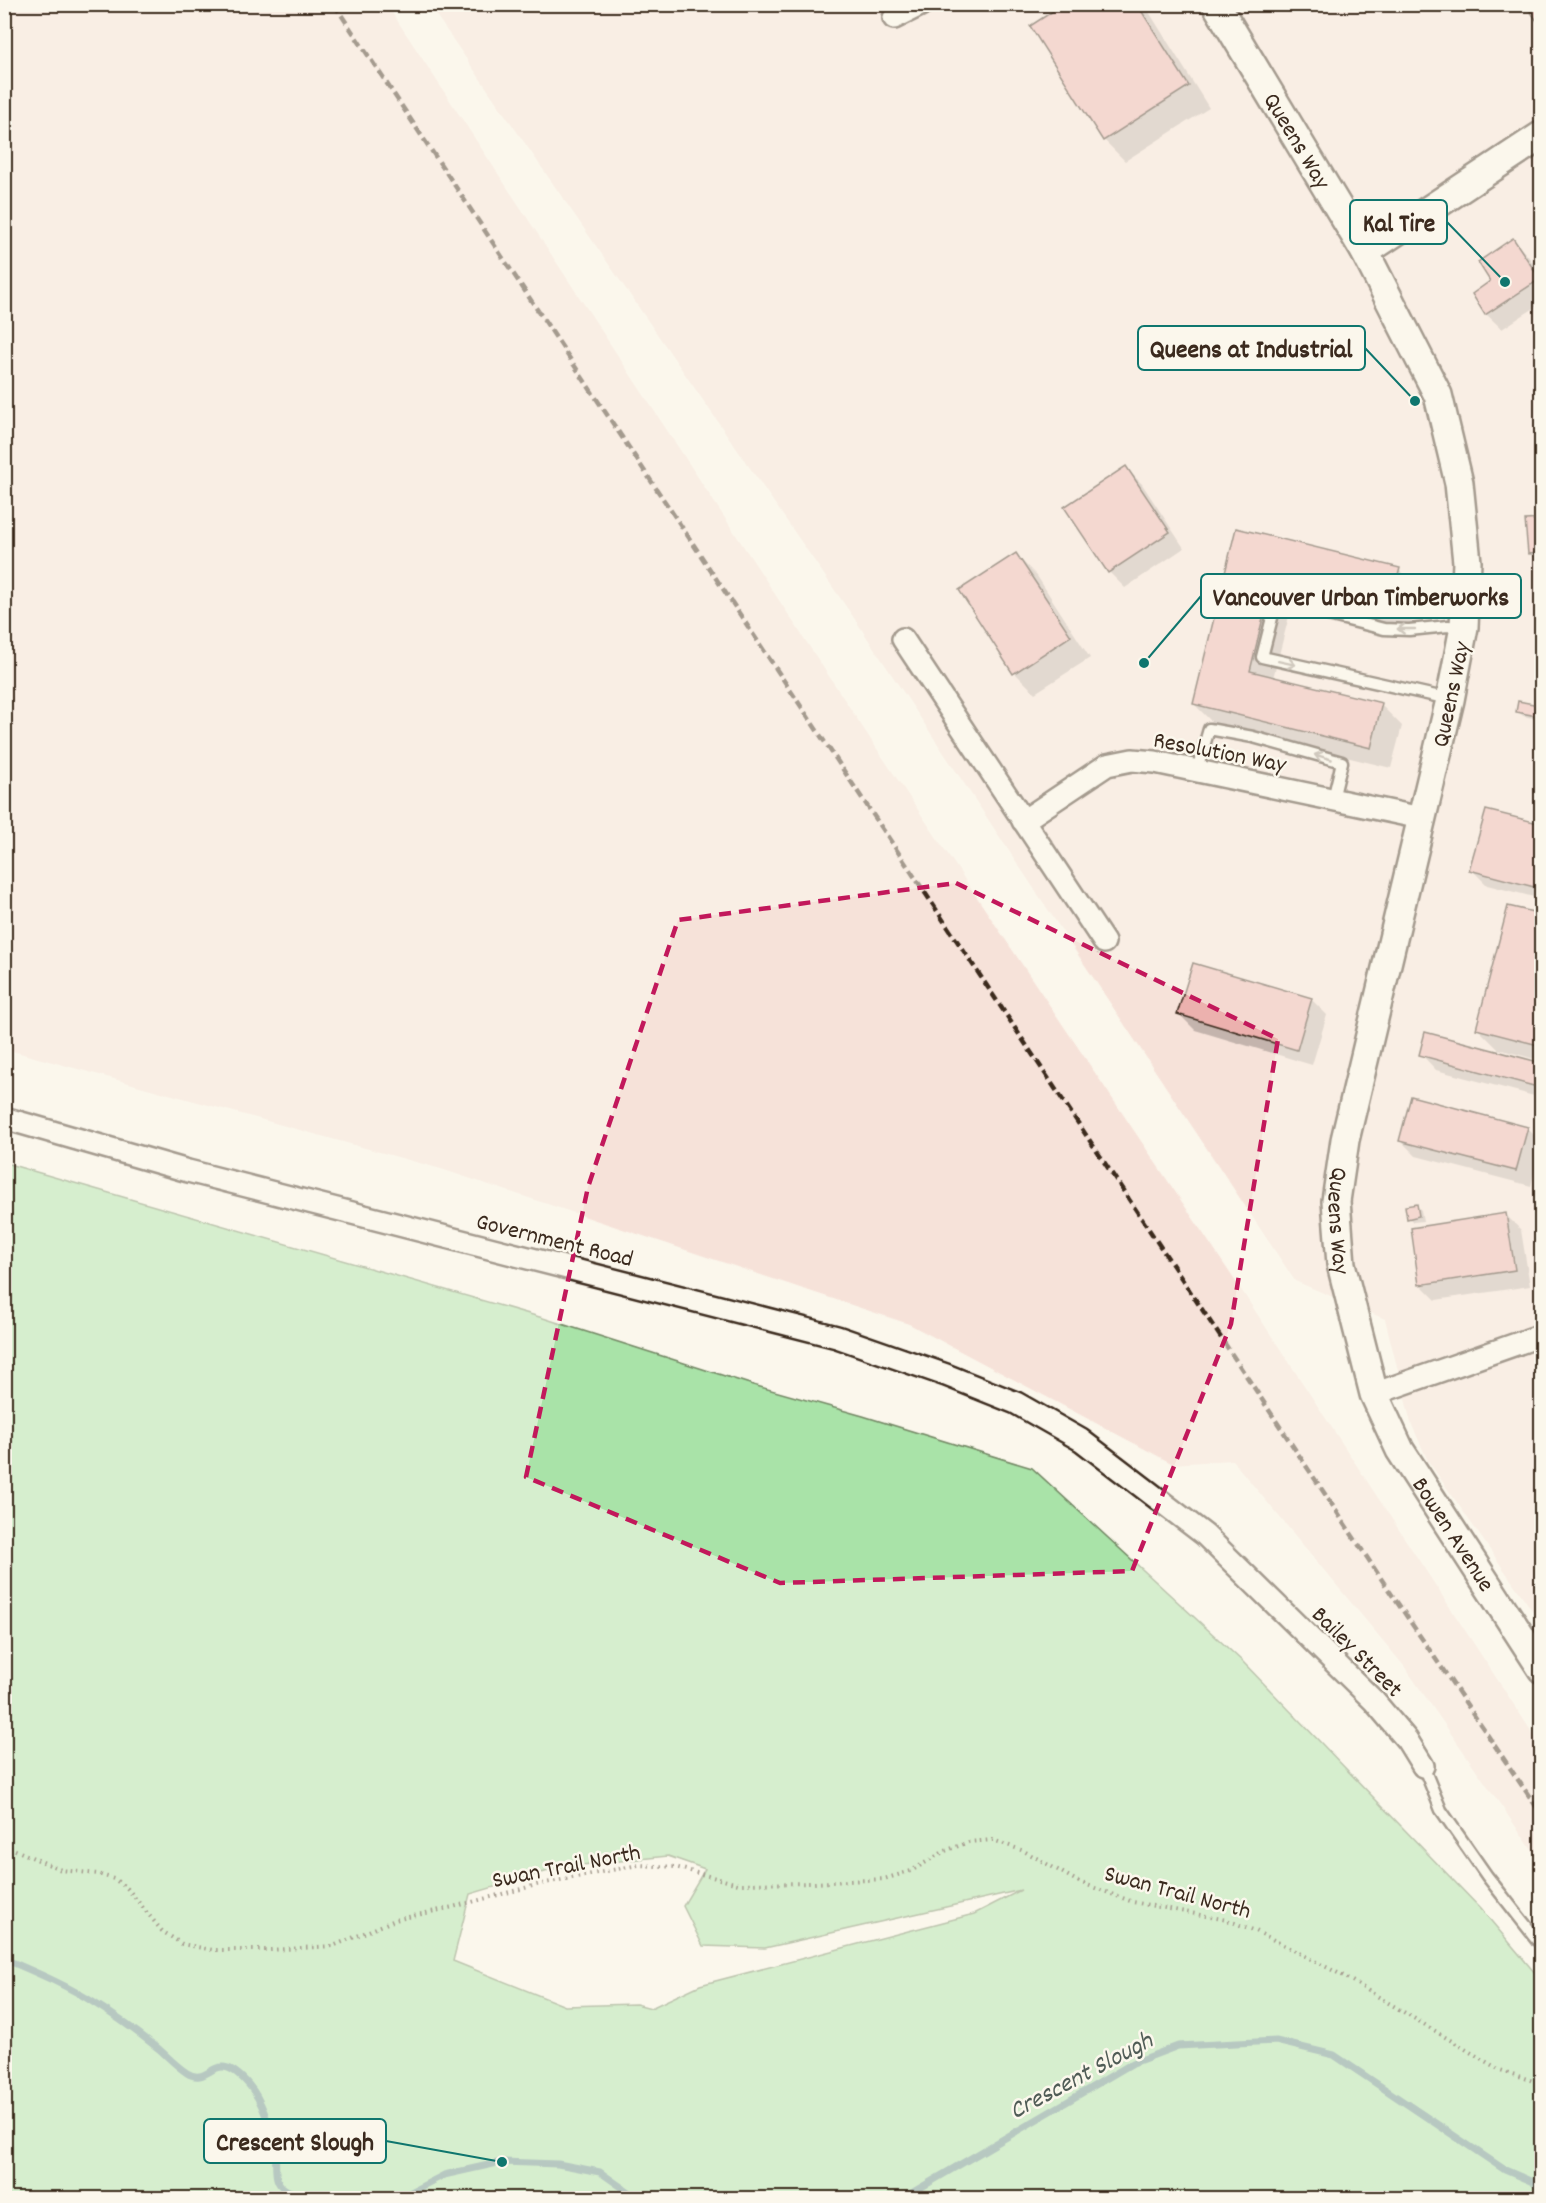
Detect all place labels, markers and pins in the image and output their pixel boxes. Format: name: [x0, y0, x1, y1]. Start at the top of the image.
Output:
callout: Kal Tire: [1350, 200, 1447, 244]
callout: Queens at Industrial: [1138, 326, 1365, 370]
callout: Vancouver Urban Timberworks: [1201, 574, 1521, 618]
callout: Crescent Slough: [204, 2119, 386, 2163]

